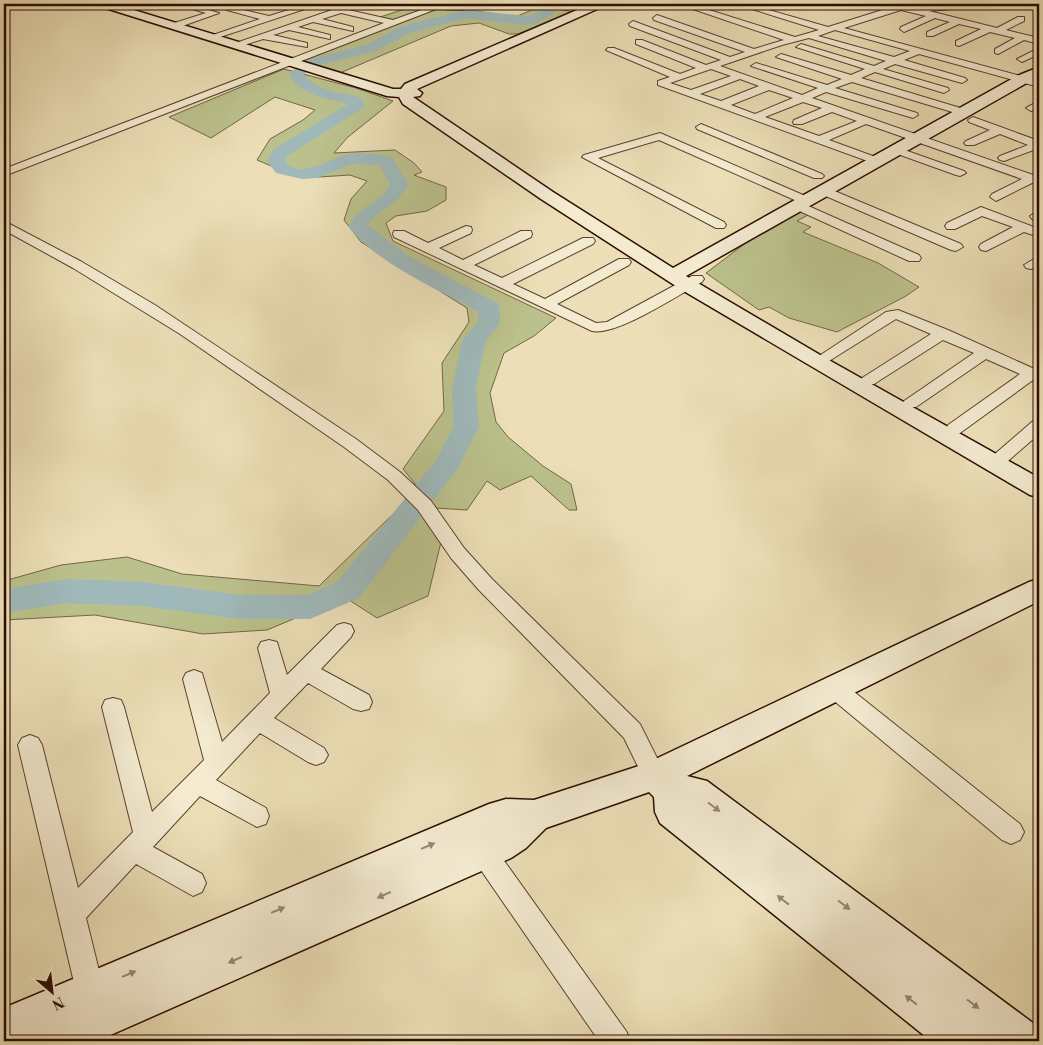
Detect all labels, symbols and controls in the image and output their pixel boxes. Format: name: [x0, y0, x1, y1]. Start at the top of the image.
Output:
one-way arrow: [707, 802, 721, 812]
one-way arrow: [421, 842, 435, 850]
one-way arrow: [377, 892, 391, 900]
one-way arrow: [777, 894, 790, 905]
one-way arrow: [837, 900, 850, 911]
one-way arrow: [271, 906, 285, 914]
one-way arrow: [228, 957, 242, 965]
north arrow: [28, 968, 78, 1018]
one-way arrow: [122, 970, 136, 978]
text: N: [49, 992, 67, 1013]
one-way arrow: [905, 995, 918, 1006]
one-way arrow: [966, 998, 979, 1009]

